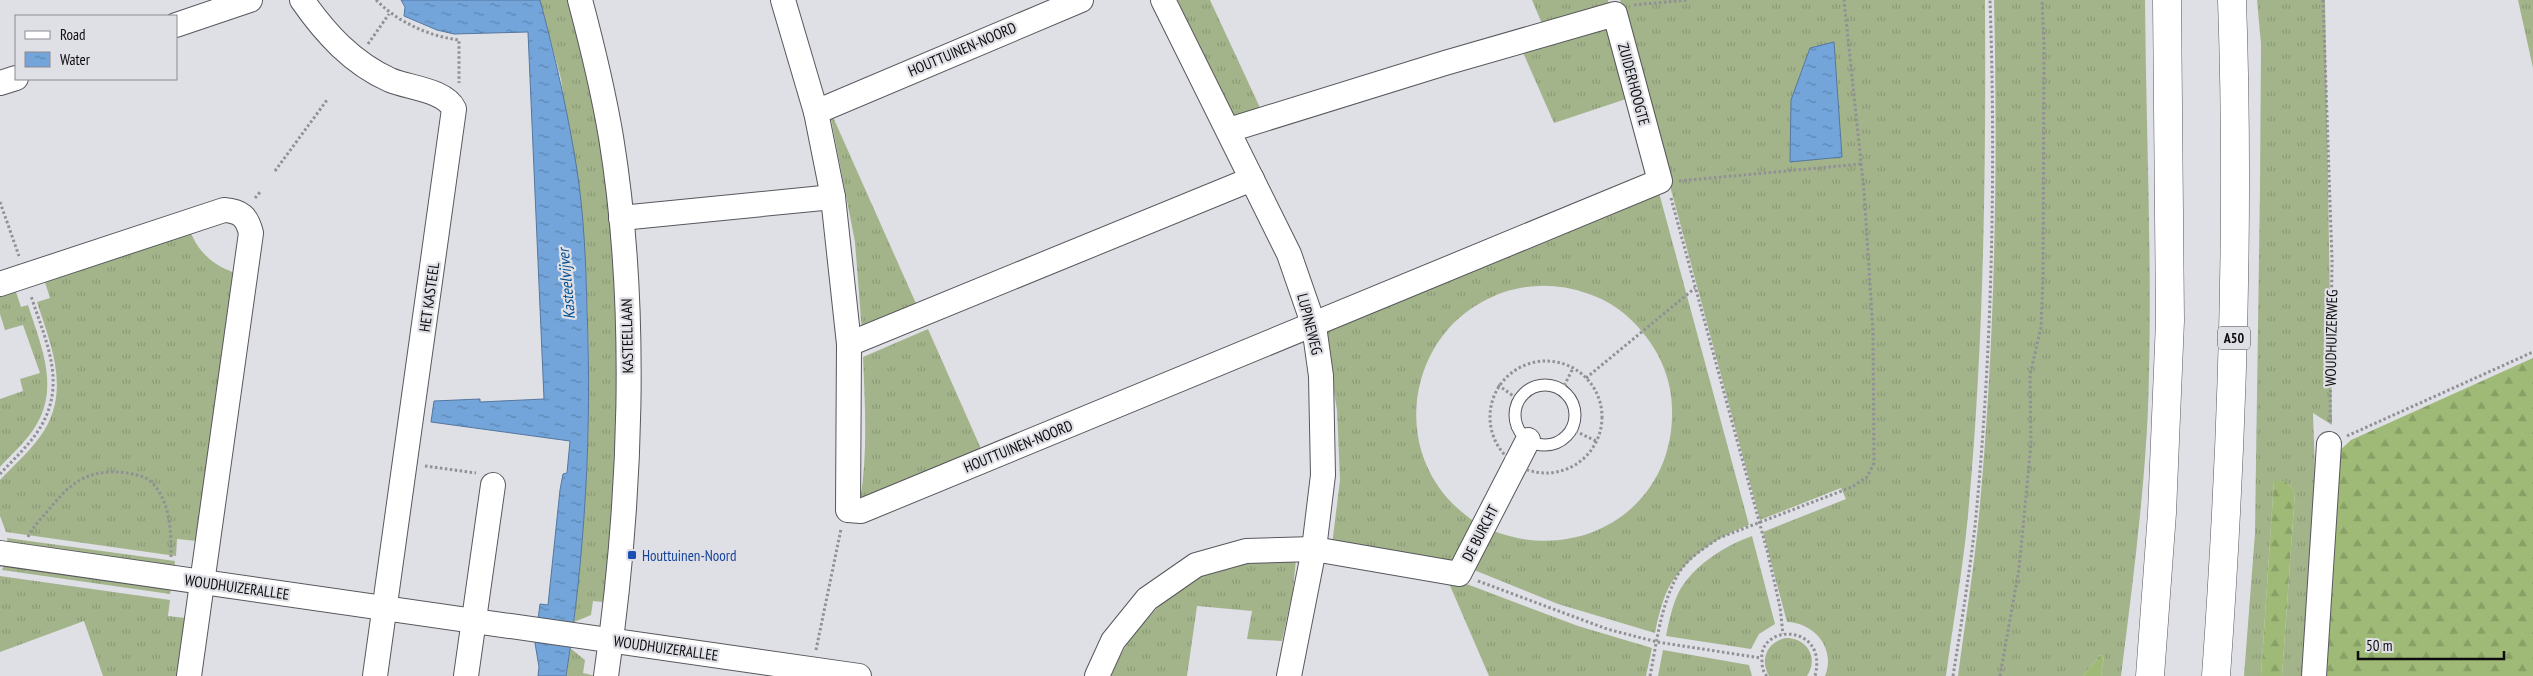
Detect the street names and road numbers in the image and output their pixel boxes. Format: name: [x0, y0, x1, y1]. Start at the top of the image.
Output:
street label: HOUTTUINEN-NOORD: [905, 18, 1019, 80]
street label: ZUIDERHOOGTE: [1614, 41, 1654, 127]
street label: HET KASTEEL: [415, 260, 443, 333]
street label: WOUDHUIZERWEG: [2321, 289, 2341, 387]
street label: LUPINEWEG: [1293, 291, 1327, 357]
street label: KASTEELLAAN: [617, 298, 637, 374]
road number: A50: [2218, 326, 2250, 349]
street label: HOUTTUINEN-NOORD: [961, 415, 1075, 476]
street label: DE BURCHT: [1458, 501, 1502, 564]
street label: WOUDHUIZERALLEE: [183, 570, 291, 604]
street label: WOUDHUIZERALLEE: [612, 631, 720, 665]

